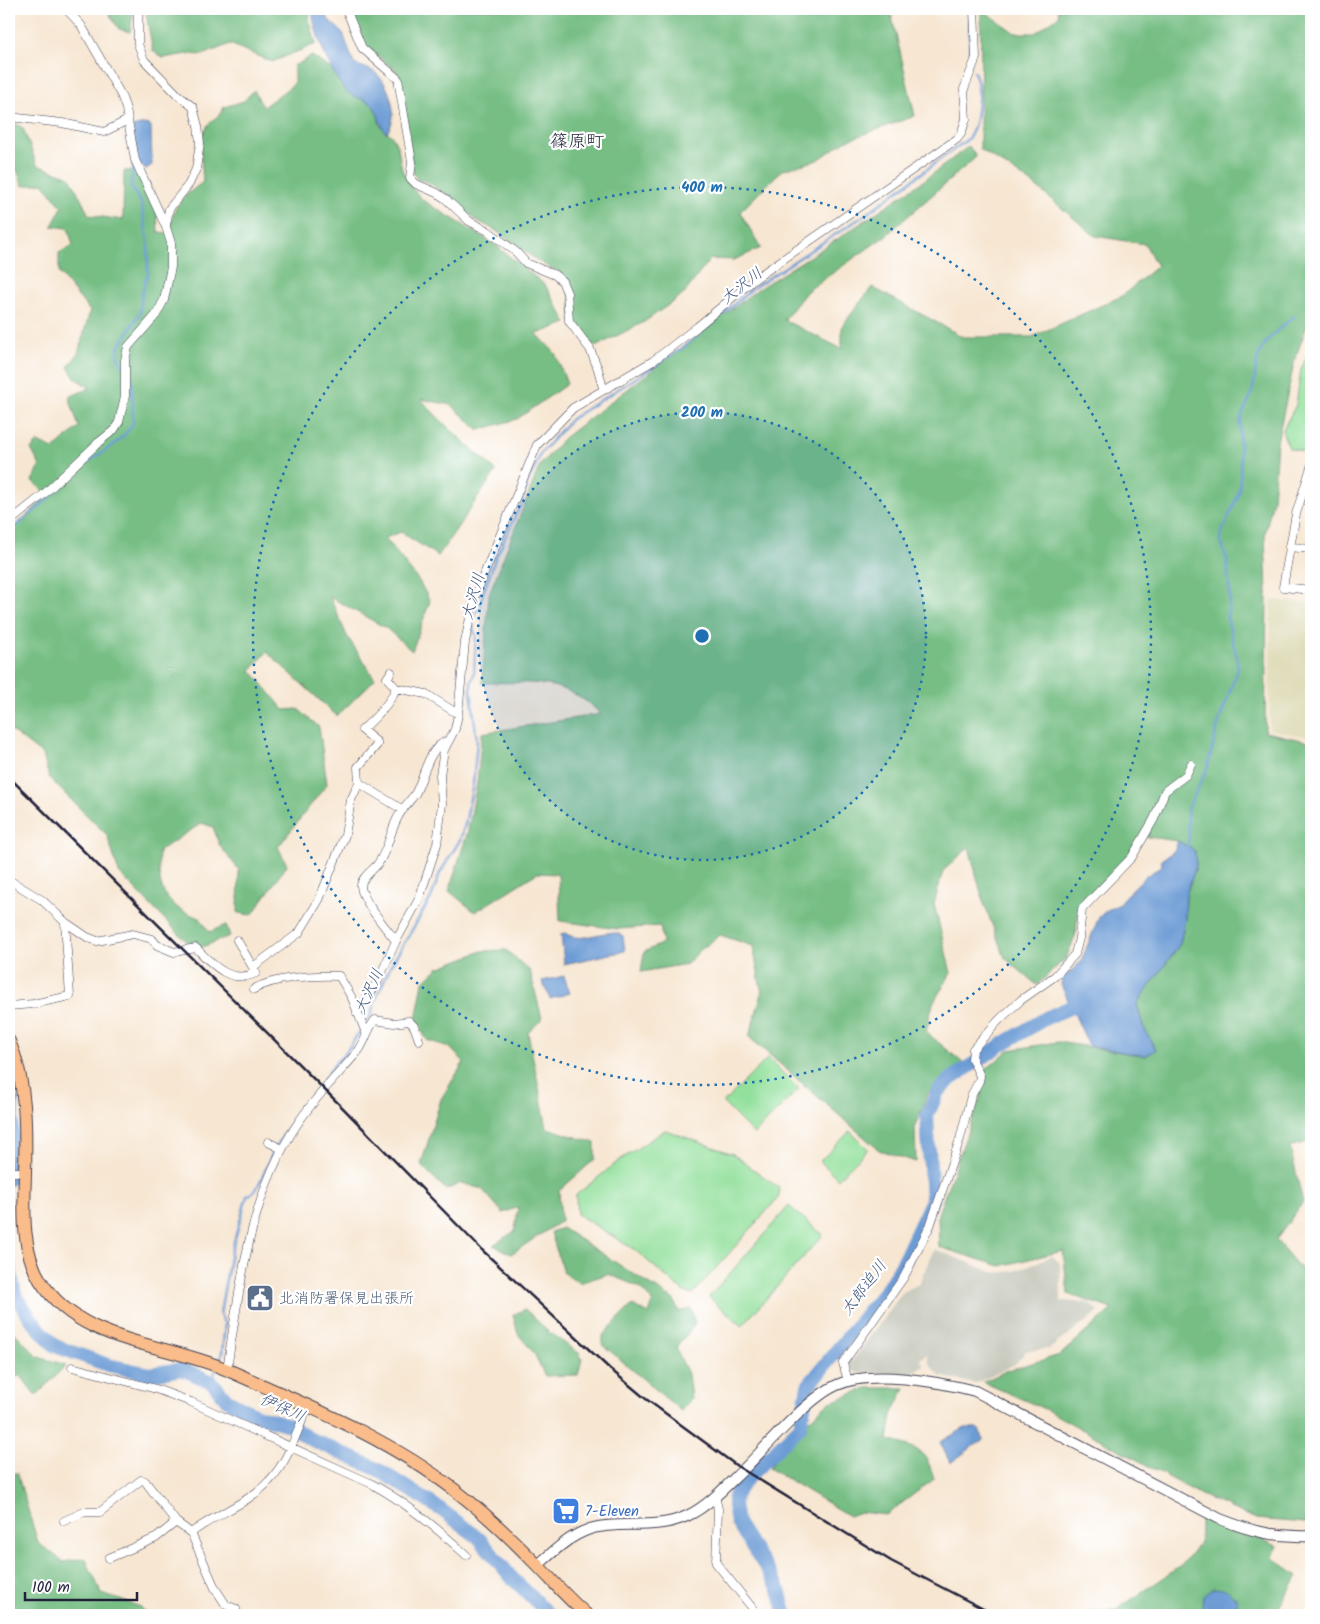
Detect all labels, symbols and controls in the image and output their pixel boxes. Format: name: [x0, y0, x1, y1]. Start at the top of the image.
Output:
district label: 篠原町: [550, 128, 604, 157]
text: 400 m: [681, 176, 723, 200]
water label: 大沢川: [715, 262, 769, 311]
text: 200 m: [681, 401, 723, 425]
water label: 大沢川: [455, 570, 492, 623]
centre of rings: [693, 627, 711, 645]
water label: 大沢川: [348, 965, 391, 1019]
water label: 太郎迫川: [835, 1255, 893, 1321]
public building icon: 北消防署保見出張所: [245, 1283, 275, 1313]
place label: 北消防署保見出張所: [279, 1287, 414, 1311]
water label: 伊保川: [255, 1387, 309, 1430]
supermarket icon: 7-Eleven: [551, 1496, 581, 1526]
place label: 7-Eleven: [585, 1500, 639, 1524]
scale bar: [25, 1569, 138, 1601]
text: 100 m: [32, 1576, 70, 1600]

